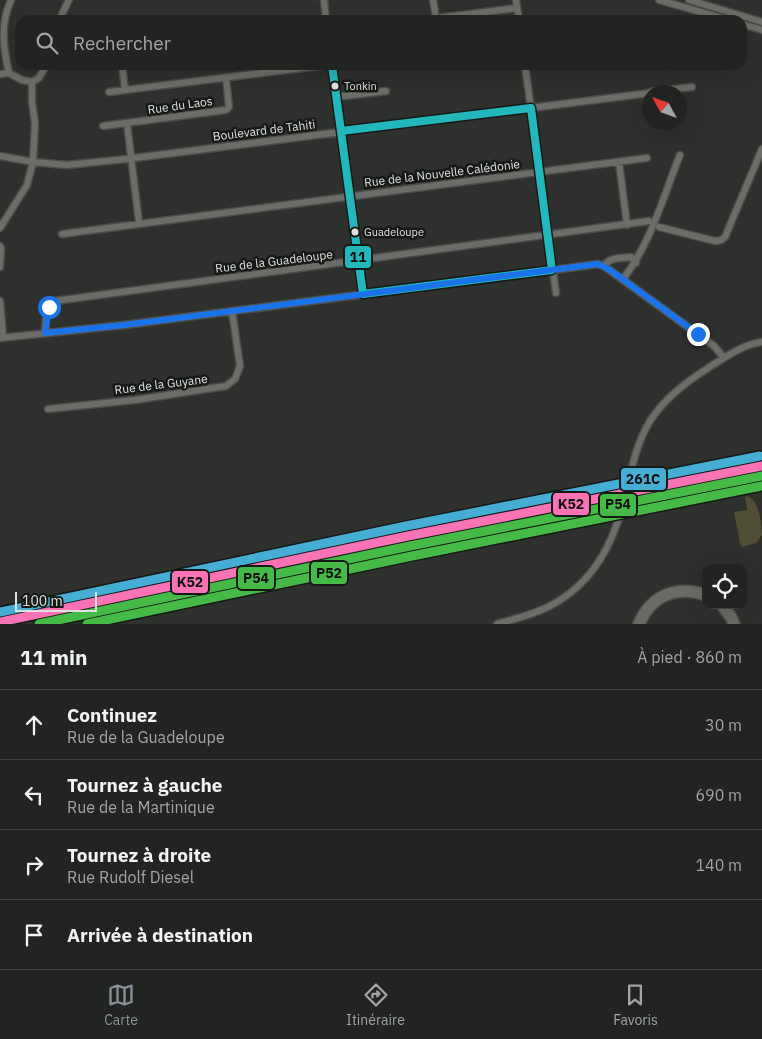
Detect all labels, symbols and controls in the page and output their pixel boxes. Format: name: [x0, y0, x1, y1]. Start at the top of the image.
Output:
search box: [15, 15, 747, 70]
icon: search: [33, 29, 61, 57]
text: Rechercher: [73, 31, 171, 55]
place label: Tonkin: [344, 79, 377, 93]
marker: Tonkin: [330, 81, 340, 91]
north arrow: [642, 85, 687, 130]
street label: Rue du Laos: [147, 93, 214, 117]
street label: Boulevard de Tahiti: [212, 116, 316, 144]
street label: Rue de la Nouvelle Calédonie: [363, 156, 521, 190]
place label: Guadeloupe: [364, 225, 424, 239]
marker: Guadeloupe: [350, 227, 360, 237]
line badge: 11: [344, 245, 372, 269]
street label: Rue de la Guadeloupe: [214, 246, 334, 276]
text: 11: [350, 248, 367, 266]
route start: [38, 296, 61, 319]
route end: [687, 323, 710, 346]
street label: Rue de la Guyane: [114, 371, 209, 397]
line badge: 261C: [620, 467, 667, 491]
text: 261C: [626, 470, 660, 488]
line badge: K52: [552, 492, 590, 516]
line badge: P54: [599, 493, 637, 517]
text: K52: [558, 495, 584, 513]
text: P54: [605, 495, 631, 513]
line badge: P52: [310, 561, 348, 585]
text: P52: [316, 564, 342, 582]
map controls: [702, 564, 747, 609]
button: locate: [702, 564, 747, 609]
line badge: P54: [237, 566, 275, 590]
text: P54: [243, 569, 269, 587]
line badge: K52: [171, 570, 209, 594]
text: K52: [177, 573, 203, 591]
scale bar: [15, 589, 98, 612]
text: 100 m: [22, 592, 63, 610]
text: 11 min: [20, 643, 87, 671]
text: À pied · 860 m: [637, 647, 742, 667]
text: Continuez: [67, 703, 157, 727]
icon: ahead: [20, 711, 48, 739]
text: 30 m: [705, 715, 742, 735]
text: Rue de la Guadeloupe: [67, 727, 225, 747]
text: Tournez à gauche: [67, 773, 223, 797]
icon: left: [20, 781, 48, 809]
text: 690 m: [695, 785, 742, 805]
text: Rue de la Martinique: [67, 797, 215, 817]
text: Tournez à droite: [67, 843, 211, 867]
icon: right: [20, 851, 48, 879]
text: 140 m: [695, 855, 742, 875]
text: Rue Rudolf Diesel: [67, 867, 194, 887]
icon: arrive: [20, 921, 48, 949]
text: Arrivée à destination: [67, 923, 253, 947]
tab: Carte: [104, 981, 138, 1029]
tab: Itinéraire: [346, 981, 405, 1029]
tab: Favoris: [613, 981, 658, 1029]

